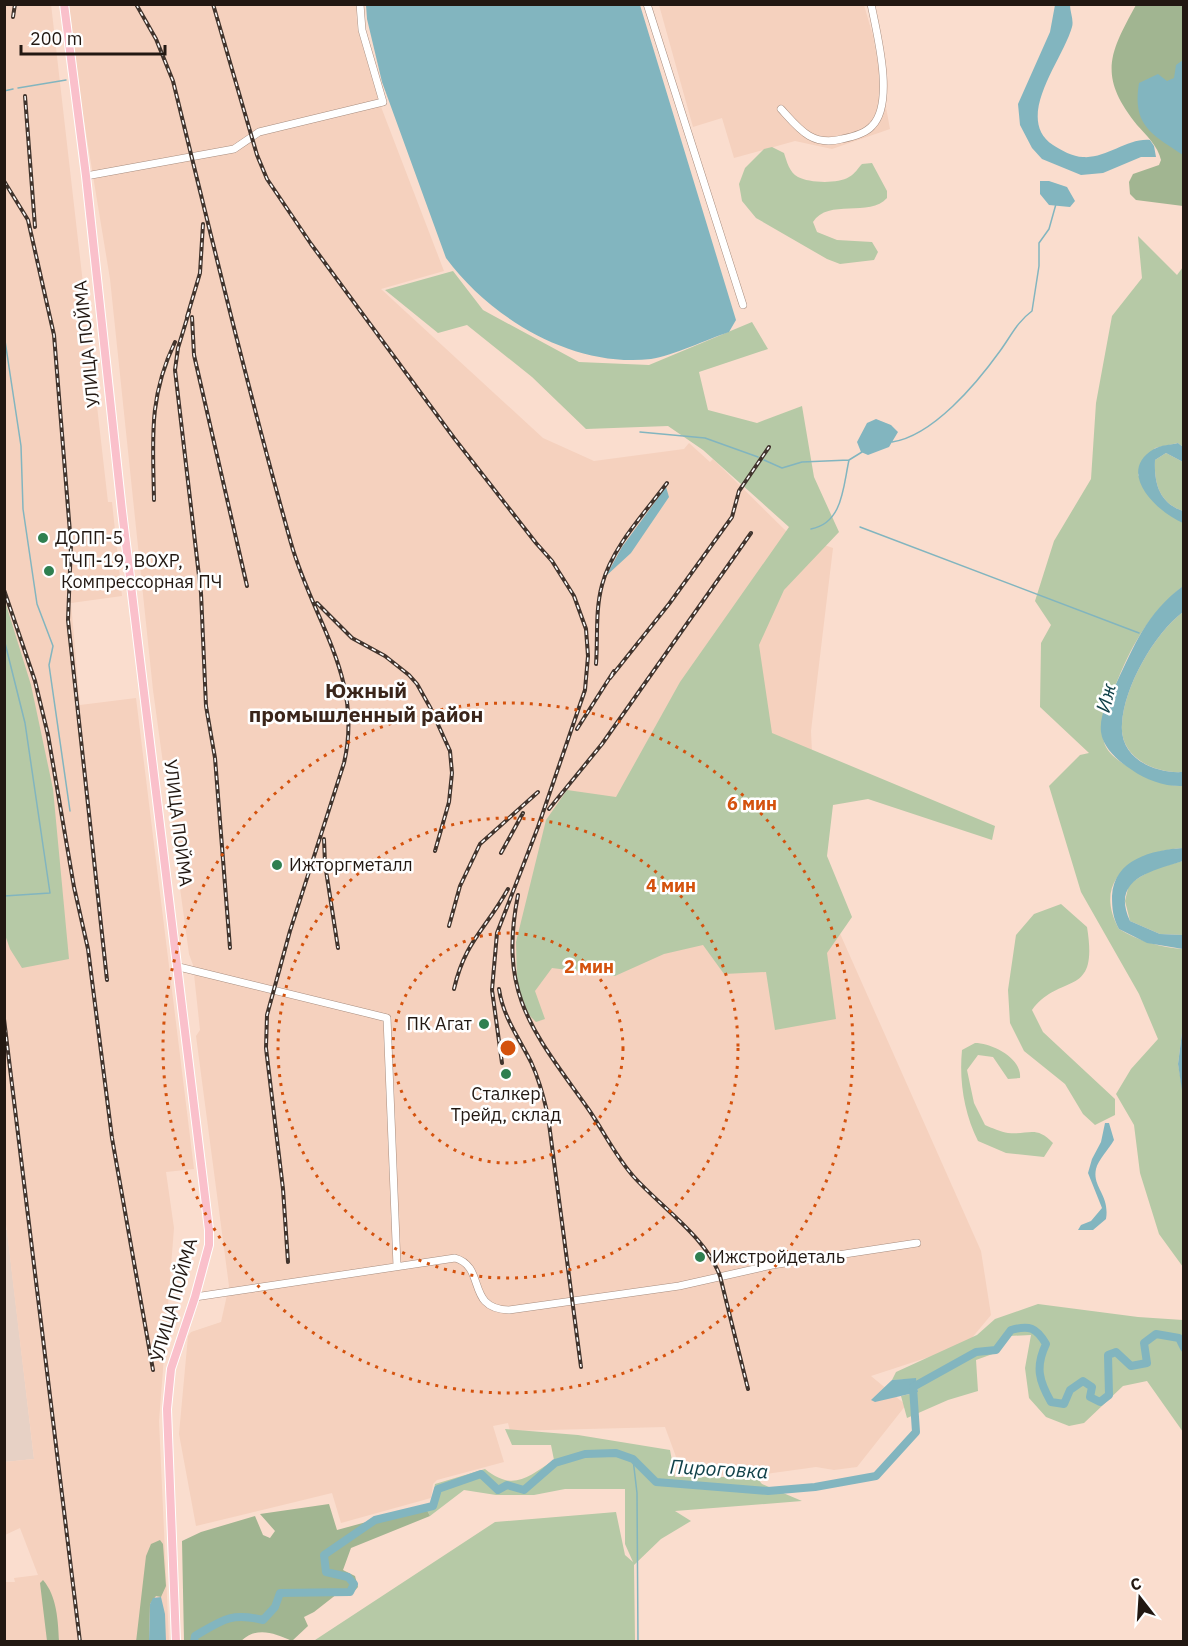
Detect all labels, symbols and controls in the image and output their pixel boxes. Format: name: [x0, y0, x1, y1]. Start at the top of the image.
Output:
scale bar: [21, 18, 165, 56]
text: 200 m: [30, 27, 82, 50]
street label: УЛИЦА ПОЙМА: [68, 279, 105, 409]
place label: ДОПП-5: [55, 526, 123, 549]
marker: ДОПП-5: [36, 531, 50, 545]
place label: ТЧП-19, ВОХР, Компрессорная ПЧ: [61, 549, 222, 593]
marker: ТЧП-19, ВОХР, Компрессорная ПЧ: [42, 564, 56, 578]
district label: Южный промышленный район: [249, 676, 483, 728]
water label: Иж: [1089, 680, 1122, 715]
street label: УЛИЦА ПОЙМА: [159, 758, 198, 888]
text: 6 мин: [727, 792, 777, 815]
place label: Ижторгметалл: [289, 853, 413, 876]
marker: Ижторгметалл: [270, 858, 284, 872]
text: 4 мин: [646, 874, 696, 897]
text: 2 мин: [564, 955, 614, 978]
place label: ПК Агат: [406, 1012, 472, 1035]
marker: ПК Агат: [477, 1017, 491, 1031]
centre of rings: [498, 1038, 518, 1058]
marker: Сталкер Трейд, склад: [499, 1067, 513, 1081]
place label: Сталкер Трейд, склад: [451, 1082, 562, 1126]
street label: УЛИЦА ПОЙМА: [145, 1235, 202, 1364]
place label: Ижстройдеталь: [712, 1245, 845, 1268]
marker: Ижстройдеталь: [693, 1250, 707, 1264]
water label: Пироговка: [669, 1452, 769, 1485]
north arrow: [1110, 1568, 1170, 1628]
text: С: [1128, 1573, 1144, 1595]

